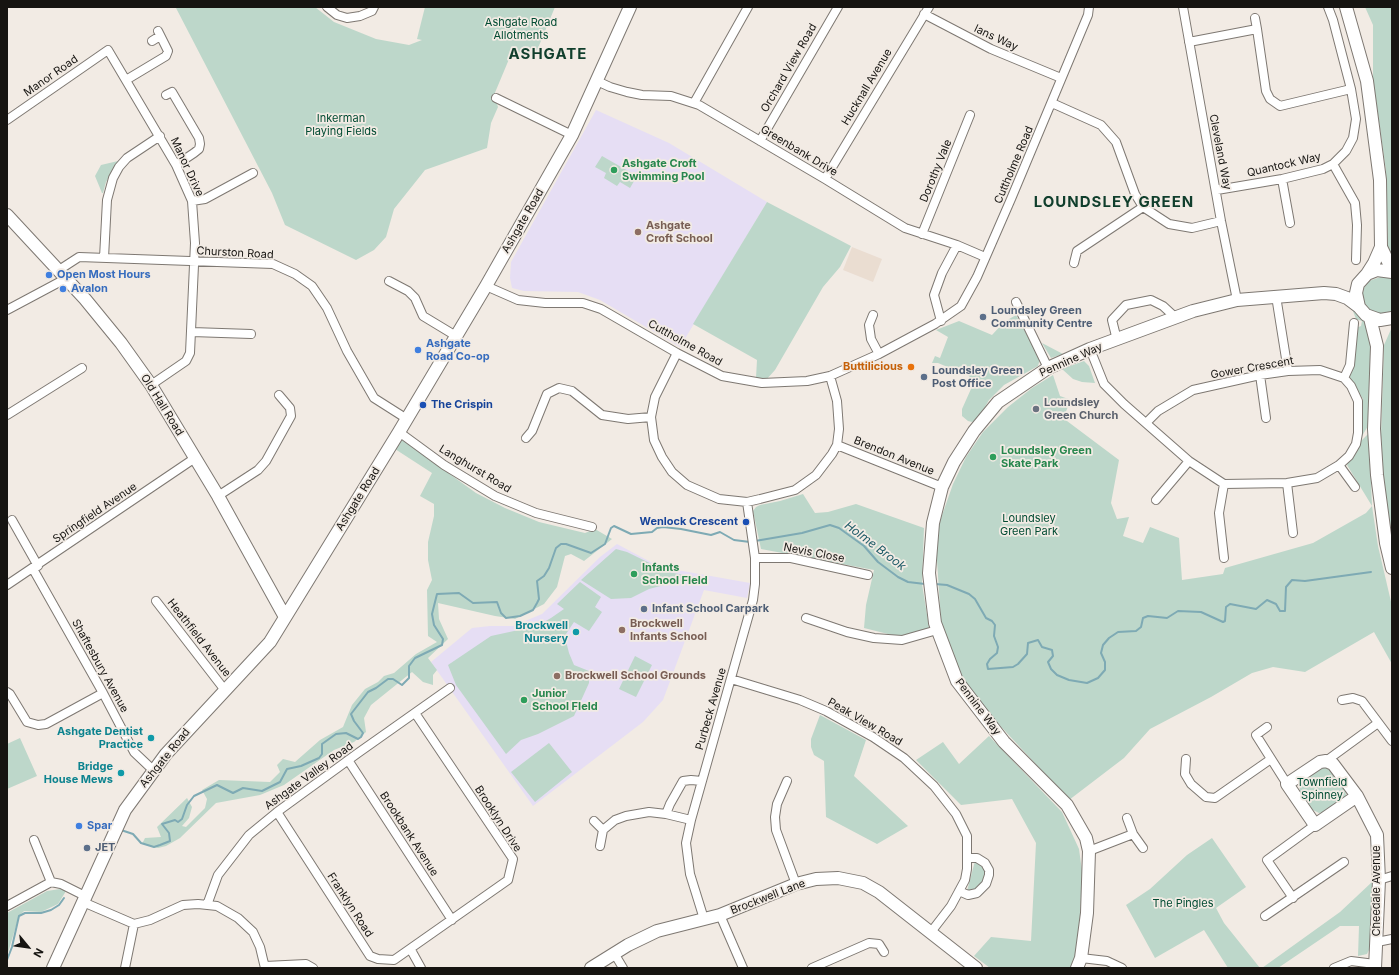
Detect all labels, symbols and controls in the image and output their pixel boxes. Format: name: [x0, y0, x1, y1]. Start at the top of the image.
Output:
park label: Ashgate Road Allotments: [485, 16, 557, 42]
street label: Orchard View Road: [758, 21, 820, 115]
street label: Ians Way: [972, 22, 1020, 54]
district label: ASHGATE: [509, 45, 587, 63]
street label: Hucknall Avenue: [839, 46, 895, 128]
street label: Manor Road: [21, 53, 81, 99]
park label: Inkerman Playing Fields: [305, 112, 377, 138]
street label: Cleveland Way: [1206, 113, 1234, 191]
street label: Greenbank Drive: [758, 123, 840, 179]
street label: Cuttholme Road: [992, 124, 1036, 206]
street label: Manor Drive: [168, 135, 206, 199]
street label: Dorothy Vale: [917, 138, 955, 204]
street label: Quantock Way: [1246, 150, 1322, 180]
place label: Ashgate Croft Swimming Pool: [622, 157, 705, 183]
marker: Ashgate Croft Swimming Pool: [609, 165, 619, 175]
street label: Ashgate Road: [499, 186, 547, 256]
district label: LOUNDSLEY GREEN: [1034, 193, 1194, 211]
place label: Ashgate Croft School: [646, 219, 713, 245]
marker: Ashgate Croft School: [633, 227, 643, 237]
street label: Churston Road: [196, 244, 274, 262]
place label: Open Most Hours: [57, 268, 151, 282]
marker: Open Most Hours: [44, 270, 54, 280]
place label: Avalon: [71, 282, 108, 296]
marker: Avalon: [58, 284, 68, 294]
place label: Loundsley Green Community Centre: [991, 304, 1092, 330]
marker: Loundsley Green Community Centre: [978, 312, 988, 322]
street label: Cuttholme Road: [646, 317, 724, 369]
place label: Ashgate Road Co-op: [426, 337, 490, 363]
street label: Pennine Way: [1037, 340, 1105, 380]
marker: Ashgate Road Co-op: [413, 345, 423, 355]
street label: Gower Crescent: [1209, 354, 1295, 382]
place label: Buttilicious: [843, 360, 903, 374]
marker: Buttilicious: [906, 362, 916, 372]
place label: Loundsley Green Post Office: [932, 364, 1023, 390]
street label: Old Hall Road: [138, 372, 186, 438]
marker: Loundsley Green Post Office: [919, 372, 929, 382]
place label: Loundsley Green Church: [1044, 396, 1118, 422]
place label: The Crispin: [431, 398, 493, 412]
marker: The Crispin: [418, 400, 428, 410]
marker: Loundsley Green Church: [1031, 404, 1041, 414]
street label: Brendon Avenue: [852, 434, 936, 478]
street label: Langhurst Road: [437, 442, 513, 496]
place label: Loundsley Green Skate Park: [1001, 444, 1092, 470]
marker: Loundsley Green Skate Park: [988, 452, 998, 462]
street label: Ashgate Road: [333, 465, 383, 533]
street label: Springfield Avenue: [51, 480, 139, 546]
park label: Loundsley Green Park: [1000, 512, 1058, 538]
place label: Wenlock Crescent: [640, 515, 738, 529]
marker: Wenlock Crescent: [741, 517, 751, 527]
water label: Holme Brook: [842, 518, 908, 574]
street label: Nevis Close: [782, 541, 846, 565]
place label: Infants School FIeld: [642, 561, 708, 587]
marker: Infants School FIeld: [629, 569, 639, 579]
street label: Heathfield Avenue: [164, 596, 234, 680]
place label: Infant School Carpark: [652, 602, 769, 616]
marker: Infant School Carpark: [639, 604, 649, 614]
street label: Shaftesbury Avenue: [69, 617, 131, 715]
place label: Brockwell Infants School: [630, 617, 707, 643]
place label: Brockwell Nursery: [515, 619, 568, 645]
marker: Brockwell Infants School: [617, 625, 627, 635]
marker: Brockwell Nursery: [571, 627, 581, 637]
street label: Purbeck Avenue: [693, 666, 729, 752]
place label: Brockwell School Grounds: [565, 669, 706, 683]
marker: Brockwell School Grounds: [552, 671, 562, 681]
street label: Pennine Way: [952, 676, 1004, 738]
place label: Junior School FIeld: [532, 687, 598, 713]
marker: Junior School FIeld: [519, 695, 529, 705]
street label: Peak View Road: [825, 695, 905, 749]
place label: Ashgate Dentist Practice: [57, 725, 143, 751]
street label: Ashgate Road: [137, 726, 193, 790]
marker: Ashgate Dentist Practice: [146, 733, 156, 743]
street label: Ashgate Valley Road: [262, 739, 356, 813]
place label: Bridge House Mews: [44, 760, 113, 786]
marker: Bridge House Mews: [116, 768, 126, 778]
park label: Townfield Spinney: [1297, 776, 1347, 802]
street label: Brooklyn Drive: [472, 783, 524, 855]
street label: Brookbank Avenue: [377, 789, 441, 879]
place label: Spar: [87, 819, 112, 833]
marker: Spar: [74, 821, 84, 831]
place label: JET: [95, 841, 115, 855]
marker: JET: [82, 843, 92, 853]
street label: Cheedale Avenue: [1370, 845, 1384, 937]
street label: Franklyn Road: [324, 870, 376, 940]
street label: Brockwell Lane: [729, 877, 807, 917]
park label: The Pingles: [1153, 897, 1213, 911]
north arrow: [8, 927, 48, 967]
text: N: [30, 946, 47, 960]

